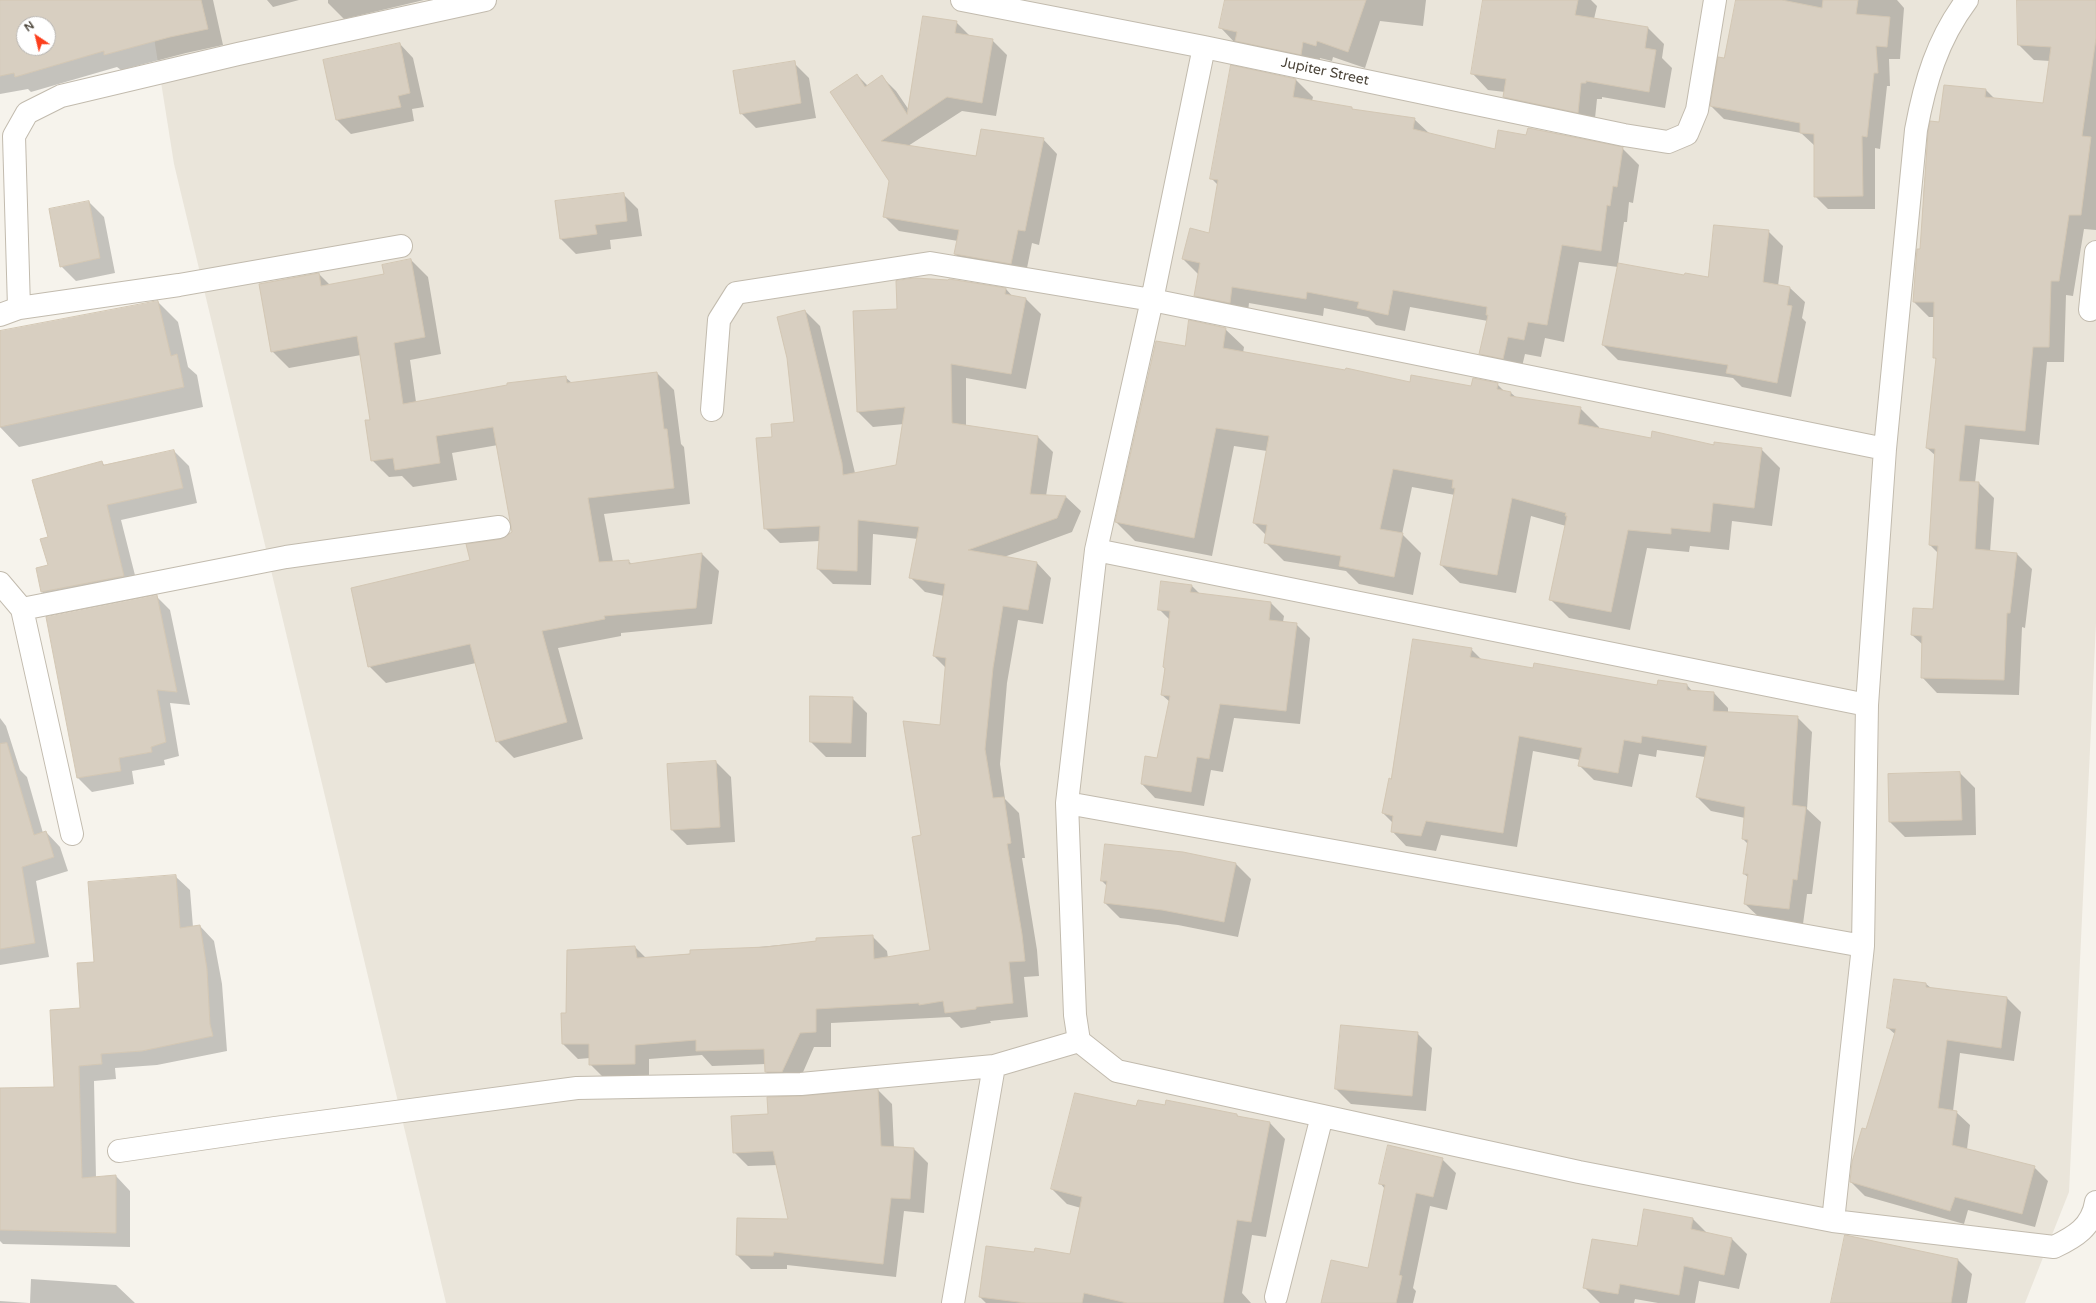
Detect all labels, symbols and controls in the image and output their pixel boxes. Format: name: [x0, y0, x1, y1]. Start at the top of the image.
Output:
north arrow: [16, 16, 56, 56]
text: N: [22, 19, 37, 34]
street label: Jupiter Street: [1279, 54, 1371, 90]

